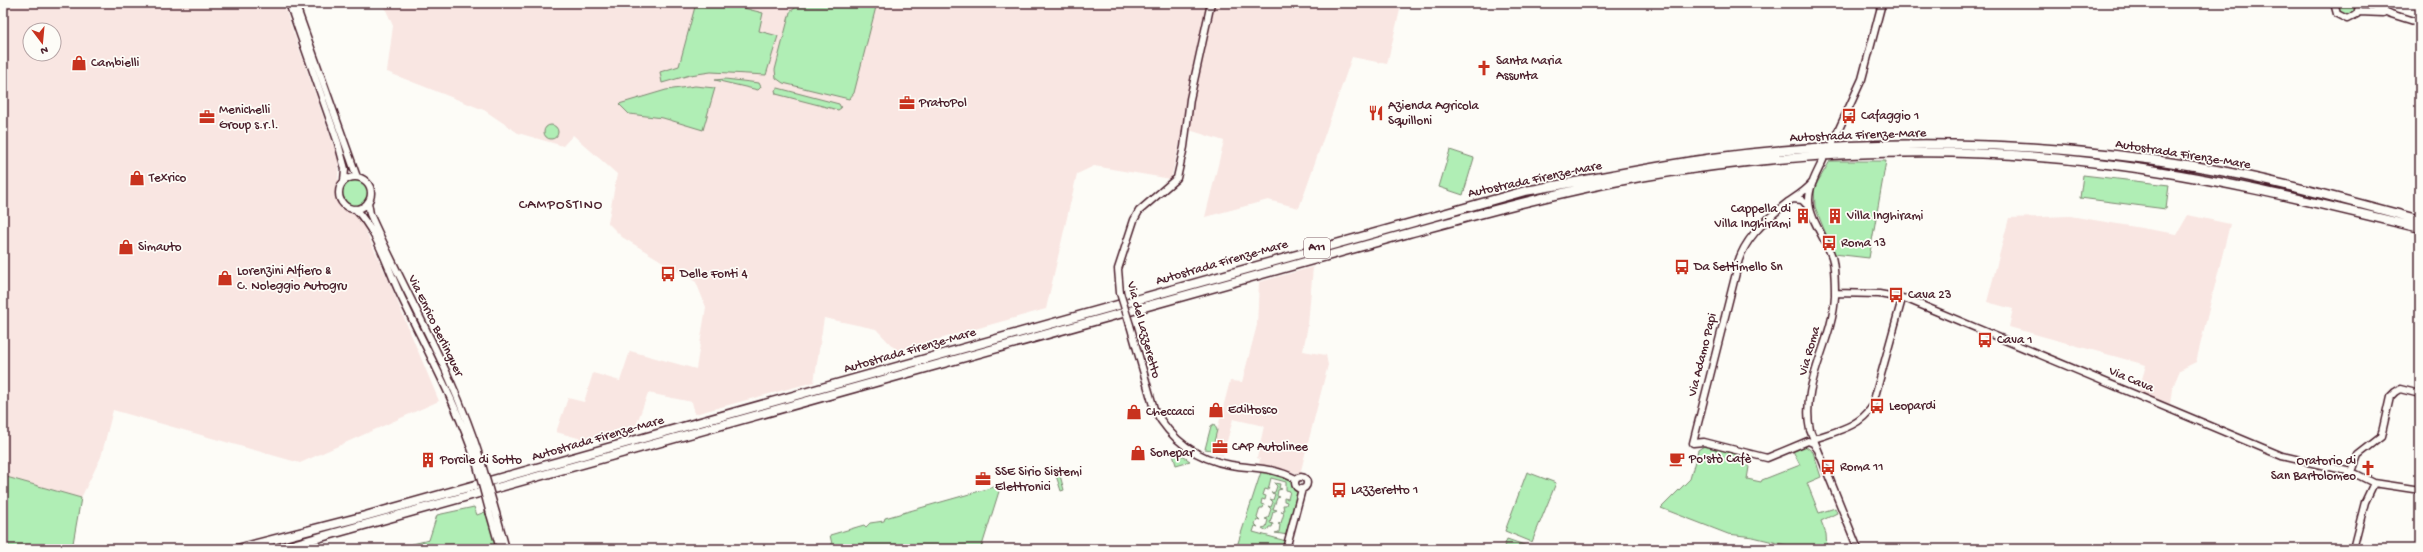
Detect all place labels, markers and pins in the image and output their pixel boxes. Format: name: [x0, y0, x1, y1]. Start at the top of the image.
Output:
shop icon: Cambielli: [70, 54, 88, 72]
place label: Santa Maria Assunta: [1496, 54, 1563, 84]
place label: Cambielli: [91, 56, 140, 71]
church icon: Santa Maria Assunta: [1475, 59, 1493, 77]
office icon: PratoPol: [898, 94, 916, 112]
place label: PratoPol: [918, 96, 967, 111]
place label: Azienda Agricola Squilloni: [1388, 99, 1480, 129]
place label: Menichelli Group s.r.l.: [219, 103, 279, 133]
restaurant icon: Azienda Agricola Squilloni: [1367, 104, 1385, 122]
bus stop icon: Cafaggio 1: [1840, 107, 1858, 125]
office icon: Menichelli Group s.r.l.: [198, 108, 216, 126]
place label: Cafaggio 1: [1861, 109, 1919, 124]
shop icon: Texrico: [128, 169, 146, 187]
place label: Texrico: [148, 171, 186, 186]
place label: Cappella di Villa Inghirami: [1714, 202, 1791, 232]
building icon: Cappella di Villa Inghirami: [1794, 207, 1812, 225]
building icon: Villa Inghirami: [1826, 207, 1844, 225]
place label: Villa Inghirami: [1846, 209, 1924, 224]
bus stop icon: Roma 13: [1820, 234, 1838, 252]
place label: Roma 13: [1841, 236, 1886, 251]
shop icon: Simauto: [117, 238, 135, 256]
place label: Simauto: [138, 240, 182, 255]
bus stop icon: Da Settimello Sn: [1673, 258, 1691, 276]
place label: Da Settimello Sn: [1693, 260, 1783, 275]
place label: Lorenzini Alfiero & C. Noleggio Autogru: [237, 264, 347, 294]
bus stop icon: Delle Fonti 4: [659, 265, 677, 283]
place label: Delle Fonti 4: [679, 267, 748, 282]
shop icon: Lorenzini Alfiero & C. Noleggio Autogru: [216, 269, 234, 287]
bus stop icon: Cava 23: [1887, 286, 1905, 304]
place label: Cava 23: [1908, 288, 1952, 303]
bus stop icon: Cava 1: [1976, 331, 1994, 349]
place label: Cava 1: [1997, 333, 2033, 348]
bus stop icon: Leopardi: [1868, 397, 1886, 415]
place label: Leopardi: [1889, 399, 1936, 414]
shop icon: Ediltosco: [1207, 401, 1225, 419]
shop icon: Checcacci: [1125, 403, 1143, 421]
place label: Ediltosco: [1228, 403, 1278, 418]
place label: Checcacci: [1146, 405, 1195, 420]
office icon: CAP Autolinee: [1211, 438, 1229, 456]
place label: CAP Autolinee: [1232, 440, 1308, 455]
shop icon: Sonepar: [1129, 444, 1147, 462]
place label: Sonepar: [1150, 446, 1195, 461]
cafe icon: Po'stò Cafè: [1668, 450, 1686, 468]
building icon: Porcile di Sotto: [419, 451, 437, 469]
place label: Po'stò Cafè: [1688, 452, 1751, 467]
place label: Porcile di Sotto: [439, 453, 522, 468]
place label: Oratorio di San Bartolomeo: [2271, 454, 2356, 484]
bus stop icon: Roma 11: [1819, 458, 1837, 476]
church icon: Oratorio di San Bartolomeo: [2359, 459, 2377, 477]
place label: Roma 11: [1840, 460, 1884, 475]
place label: SSE Sirio Sistemi Elettronici: [995, 465, 1082, 495]
office icon: SSE Sirio Sistemi Elettronici: [974, 470, 992, 488]
bus stop icon: Lazzeretto 1: [1330, 481, 1348, 499]
place label: Lazzeretto 1: [1351, 483, 1418, 498]

